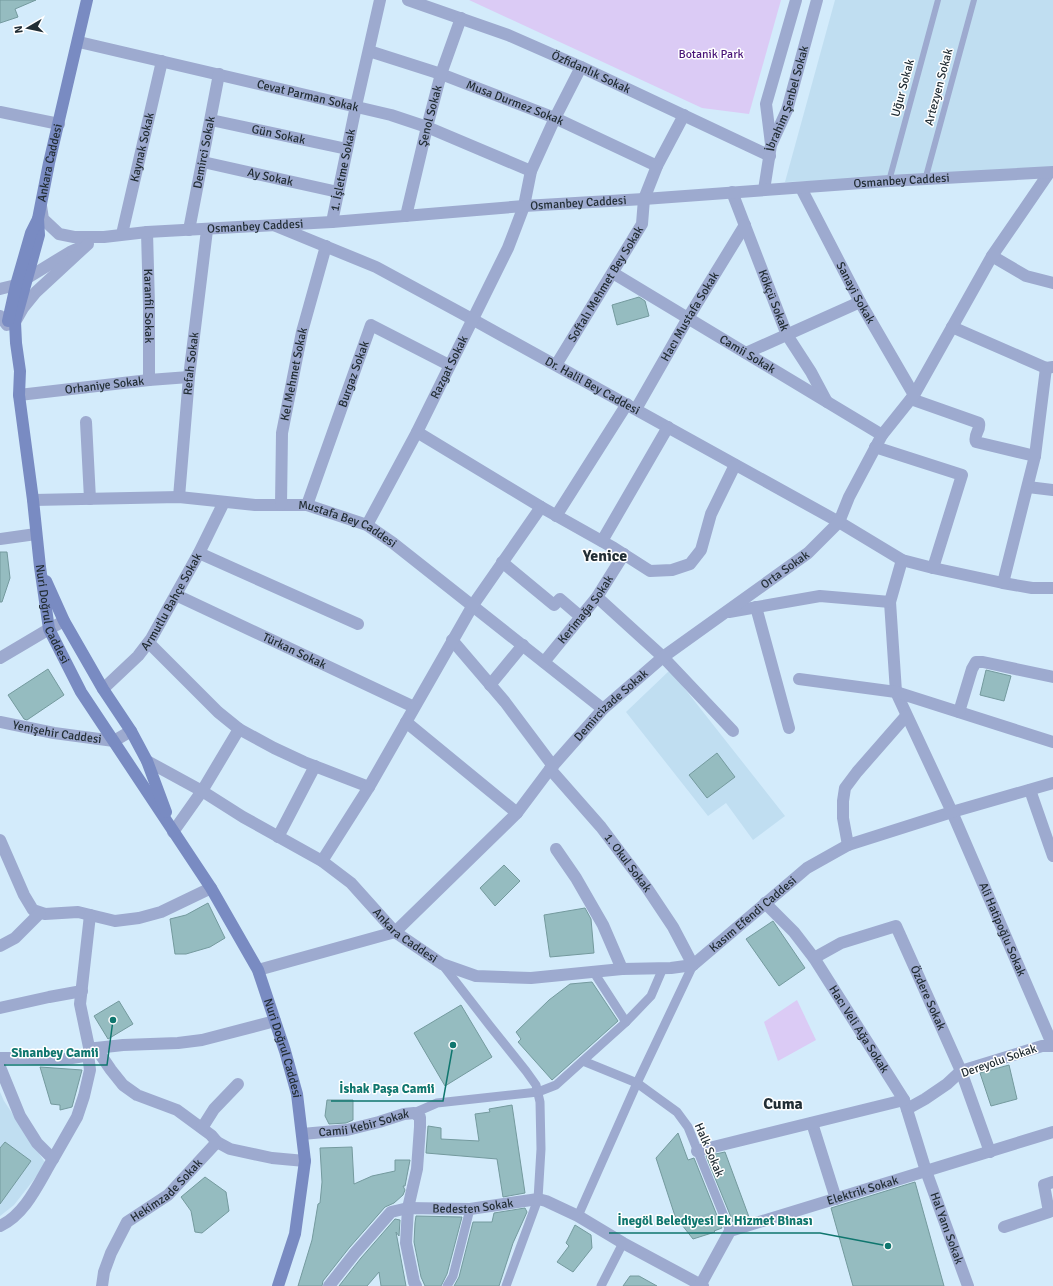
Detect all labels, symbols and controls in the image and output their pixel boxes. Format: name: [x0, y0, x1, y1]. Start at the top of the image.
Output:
north arrow: [8, 8, 48, 48]
text: N: [12, 25, 26, 34]
street label: İbrahim Şenbel Sokak: [763, 44, 812, 152]
park label: Botanik Park: [678, 47, 744, 62]
street label: Artezyen Sokak: [922, 47, 956, 127]
street label: Özfidanlık Sokak: [549, 48, 633, 97]
street label: Uğur Sokak: [888, 58, 918, 118]
street label: Cevat Parman Sokak: [255, 76, 360, 115]
street label: Musa Durmez Sokak: [464, 77, 566, 129]
street label: Şenol Sokak: [415, 84, 445, 148]
street label: Kaynak Sokak: [127, 111, 157, 184]
street label: Demirci Sokak: [190, 115, 218, 190]
street label: Gün Sokak: [250, 121, 307, 147]
street label: Ankara Caddesi: [34, 122, 65, 203]
street label: 1. İşletme Sokak: [327, 127, 359, 213]
street label: Ay Sokak: [246, 165, 295, 189]
street label: Osmanbey Caddesi: [853, 170, 950, 191]
street label: Osmanbey Caddesi: [530, 193, 627, 213]
street label: Osmanbey Caddesi: [207, 216, 304, 236]
street label: Softalı Mehmet Bey Sokak: [564, 223, 647, 345]
street label: Sanayi Sokak: [833, 259, 878, 326]
street label: Kökçü Sokak: [755, 267, 792, 333]
street label: Karanfil Sokak: [141, 269, 157, 343]
street label: Hacı Mustafa Sokak: [657, 269, 722, 364]
street label: Kel Mehmet Sokak: [277, 326, 310, 422]
street label: Refah Sokak: [180, 331, 202, 396]
street label: Camii Sokak: [717, 331, 778, 377]
street label: Razgat Sokak: [427, 333, 471, 401]
street label: Burgaz Sokak: [335, 339, 372, 409]
street label: Dr. Halil Bey Caddesi: [542, 353, 643, 418]
street label: Orhaniye Sokak: [64, 373, 145, 397]
street label: Mustafa Bey Caddesi: [298, 498, 400, 551]
district label: Yenice: [582, 546, 627, 566]
street label: Orta Sokak: [757, 547, 812, 592]
street label: Armutlu Bahçe Sokak: [137, 550, 205, 653]
street label: Nuri Doğrul Caddesi: [32, 563, 73, 666]
street label: Kerimağa Sokak: [554, 572, 616, 647]
street label: Türkan Sokak: [260, 629, 329, 672]
street label: Demircizade Sokak: [571, 666, 651, 744]
street label: Yenişehir Caddesi: [11, 717, 102, 747]
street label: 1. Okul Sokak: [601, 830, 655, 895]
street label: Kasım Efendi Caddesi: [706, 873, 800, 955]
street label: Ali Hatipoğlu Sokak: [976, 880, 1029, 979]
street label: Ankara Caddesi: [370, 905, 440, 966]
street label: Özdere Sokak: [907, 963, 949, 1032]
street label: Hacı Veli Ağa Sokak: [826, 982, 892, 1076]
street label: Nuri Doğrul Caddesi: [260, 996, 305, 1099]
callout: Sinanbey Camii: [4, 1040, 107, 1065]
street label: Dereyolu Sokak: [959, 1041, 1039, 1081]
text: Sinanbey Camii: [11, 1045, 99, 1061]
callout: İshak Paşa Camii: [331, 1076, 443, 1101]
text: İshak Paşa Camii: [339, 1080, 435, 1097]
district label: Cuma: [763, 1094, 803, 1114]
street label: Camii Kebir Sokak: [318, 1106, 410, 1140]
street label: Halk Sokak: [691, 1121, 727, 1179]
street label: Hekimzade Sokak: [127, 1156, 205, 1225]
street label: Elektrik Sokak: [825, 1172, 900, 1208]
street label: Hal Yanı Sokak: [927, 1190, 967, 1266]
street label: Bedesten Sokak: [432, 1195, 514, 1217]
callout: İnegöl Belediyesi Ek Hizmet Binası: [609, 1208, 820, 1233]
text: İnegöl Belediyesi Ek Hizmet Binası: [617, 1212, 813, 1229]

